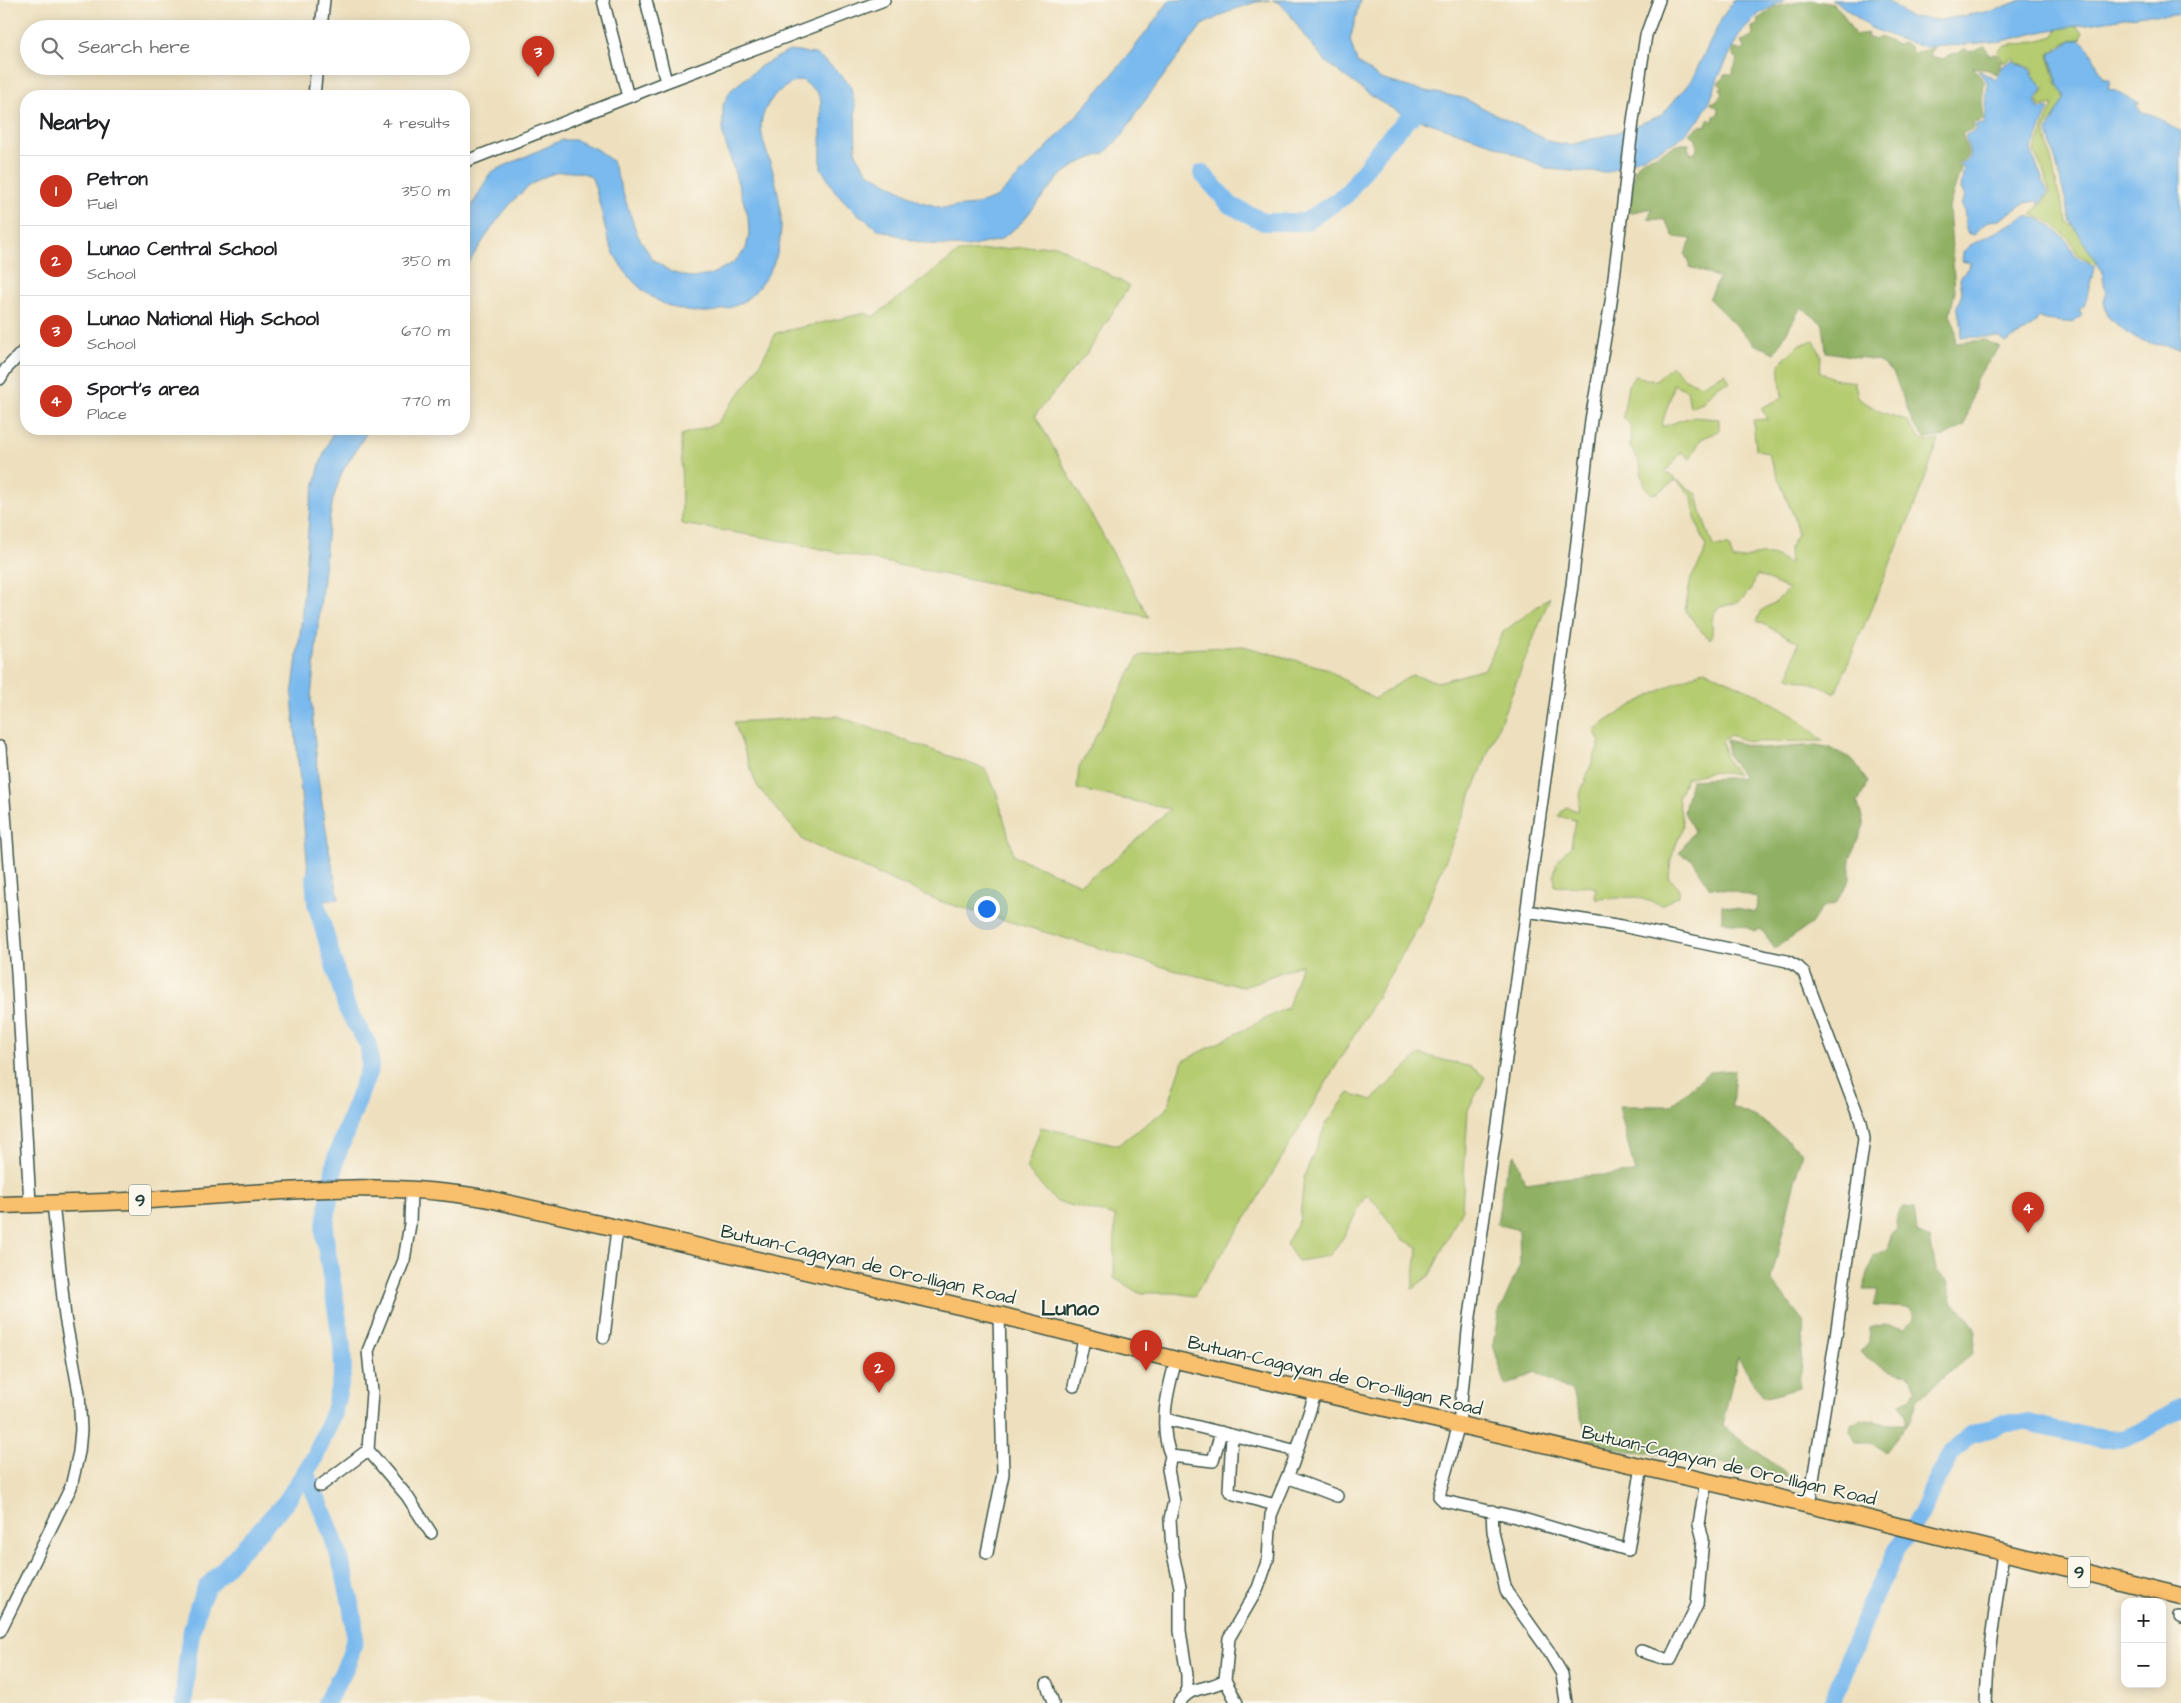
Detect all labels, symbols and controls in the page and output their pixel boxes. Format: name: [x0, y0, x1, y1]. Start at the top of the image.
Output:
search box: [20, 20, 470, 75]
icon: search: [38, 34, 66, 62]
text: Search here: [78, 34, 190, 61]
pin: 3: [522, 36, 554, 77]
text: Nearby: [40, 108, 110, 137]
text: 4 results: [382, 112, 450, 134]
text: Petron: [87, 166, 148, 193]
text: 1: [55, 180, 57, 202]
text: 350 m: [402, 180, 450, 202]
text: Fuel: [87, 193, 117, 215]
text: Lunao Central School: [87, 236, 277, 263]
text: 2: [51, 250, 61, 272]
text: 350 m: [402, 250, 450, 272]
text: School: [87, 263, 136, 285]
text: Lunao National High School: [87, 306, 319, 333]
text: 3: [52, 320, 60, 342]
text: 670 m: [401, 320, 450, 342]
text: School: [87, 333, 136, 355]
text: Sport's area: [87, 376, 199, 403]
text: 4: [51, 390, 61, 412]
text: 770 m: [401, 390, 450, 412]
text: Place: [87, 403, 127, 425]
your location: [974, 896, 1000, 922]
road number: 9: [129, 1184, 151, 1216]
pin: 4: [2012, 1192, 2044, 1233]
street label: Butuan-Cagayan de Oro-Iligan Road: [718, 1218, 1018, 1313]
district label: Lunao: [1041, 1294, 1099, 1323]
street label: Butuan-Cagayan de Oro-Iligan Road: [1185, 1329, 1485, 1424]
pin: 1: [1130, 1330, 1162, 1371]
pin: 2: [863, 1352, 895, 1393]
street label: Butuan-Cagayan de Oro-Iligan Road: [1579, 1419, 1879, 1514]
road number: 9: [2068, 1556, 2090, 1588]
map controls: [2121, 1598, 2166, 1688]
button: +: [2121, 1598, 2166, 1643]
button: −: [2121, 1643, 2166, 1688]

